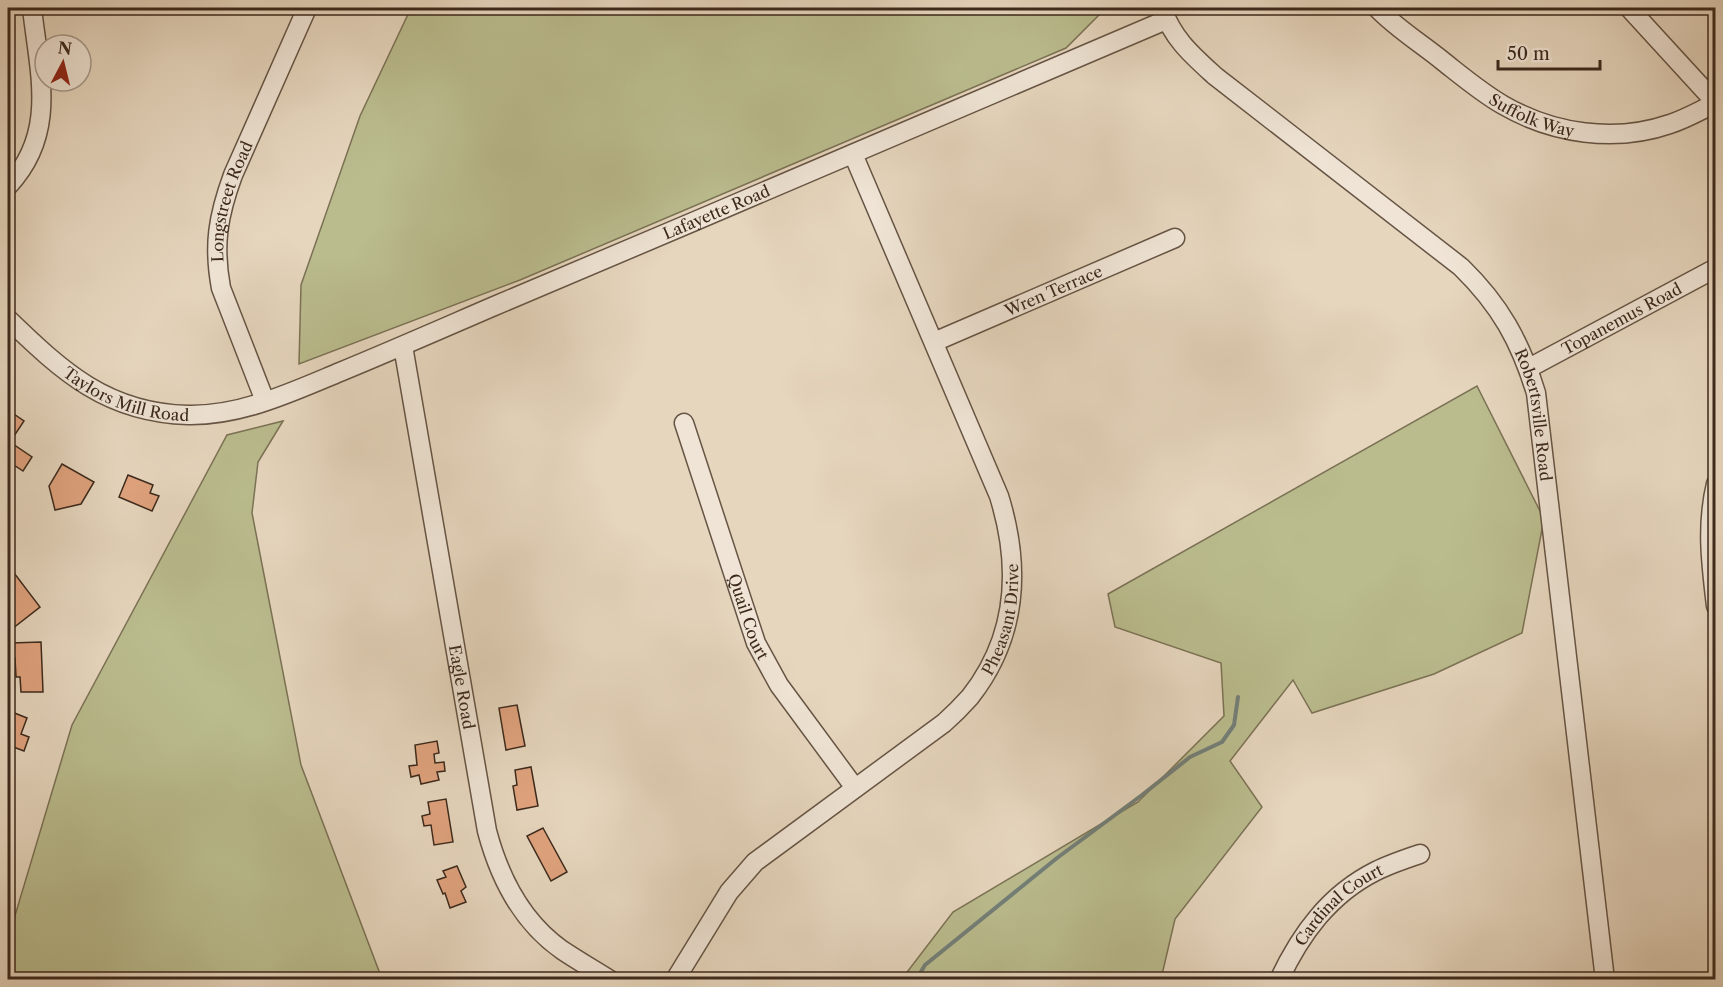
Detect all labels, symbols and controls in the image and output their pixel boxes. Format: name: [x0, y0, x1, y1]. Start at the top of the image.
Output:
north arrow: [33, 33, 93, 93]
scale bar: [1498, 33, 1600, 71]
text: N: [57, 37, 73, 59]
text: 50 m: [1507, 43, 1550, 65]
street label: Suffolk Way: [1485, 89, 1577, 141]
street label: Longstreet Road: [207, 138, 257, 263]
street label: Lafayette Road: [660, 180, 773, 244]
street label: Wren Terrace: [1001, 261, 1105, 321]
street label: Topanemus Road: [1558, 278, 1685, 359]
street label: Robertsville Road: [1511, 345, 1556, 482]
street label: Taylors Mill Road: [59, 362, 190, 425]
street label: Pheasant Drive: [977, 563, 1022, 679]
street label: Quail Court: [724, 571, 773, 663]
street label: Eagle Road: [445, 643, 479, 731]
street label: Cardinal Court: [1290, 859, 1386, 949]

